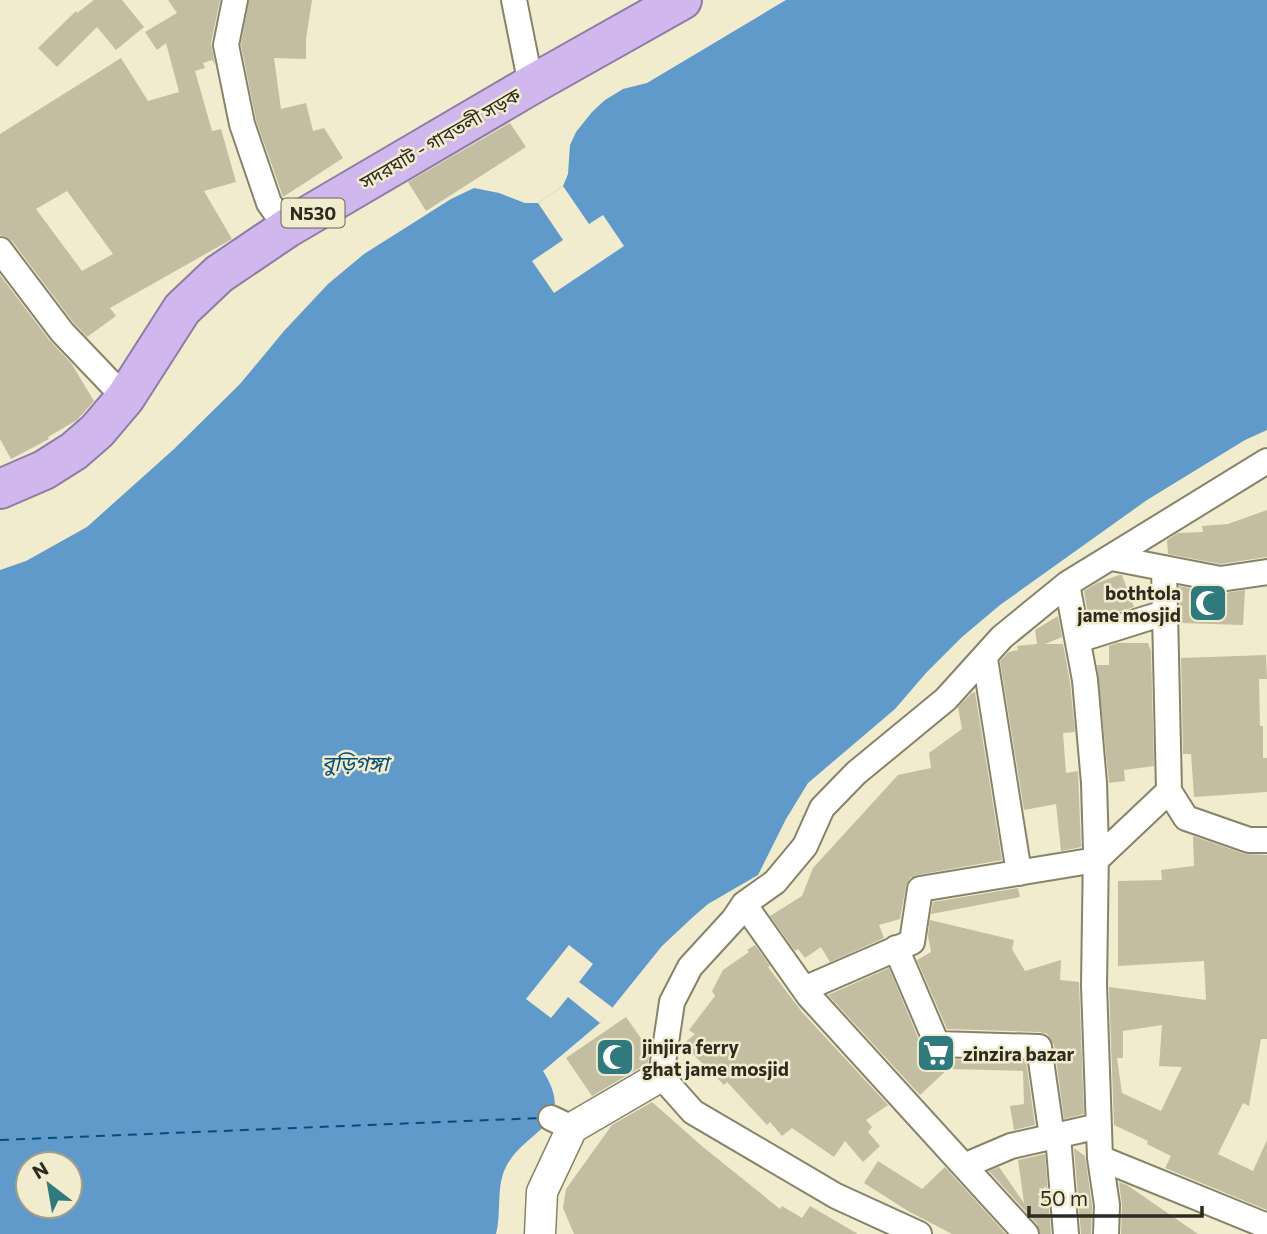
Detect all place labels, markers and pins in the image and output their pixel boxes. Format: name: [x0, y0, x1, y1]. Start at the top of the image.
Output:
place label: bothtola jame mosjid: [1076, 581, 1181, 626]
mosque icon: bothtola jame mosjid: [1187, 582, 1229, 624]
supermarket icon: zinzira bazar: [915, 1032, 957, 1074]
place label: jinjira ferry ghat jame mosjid: [641, 1035, 789, 1080]
mosque icon: jinjira ferry ghat jame mosjid: [594, 1036, 636, 1078]
place label: zinzira bazar: [963, 1042, 1075, 1065]

